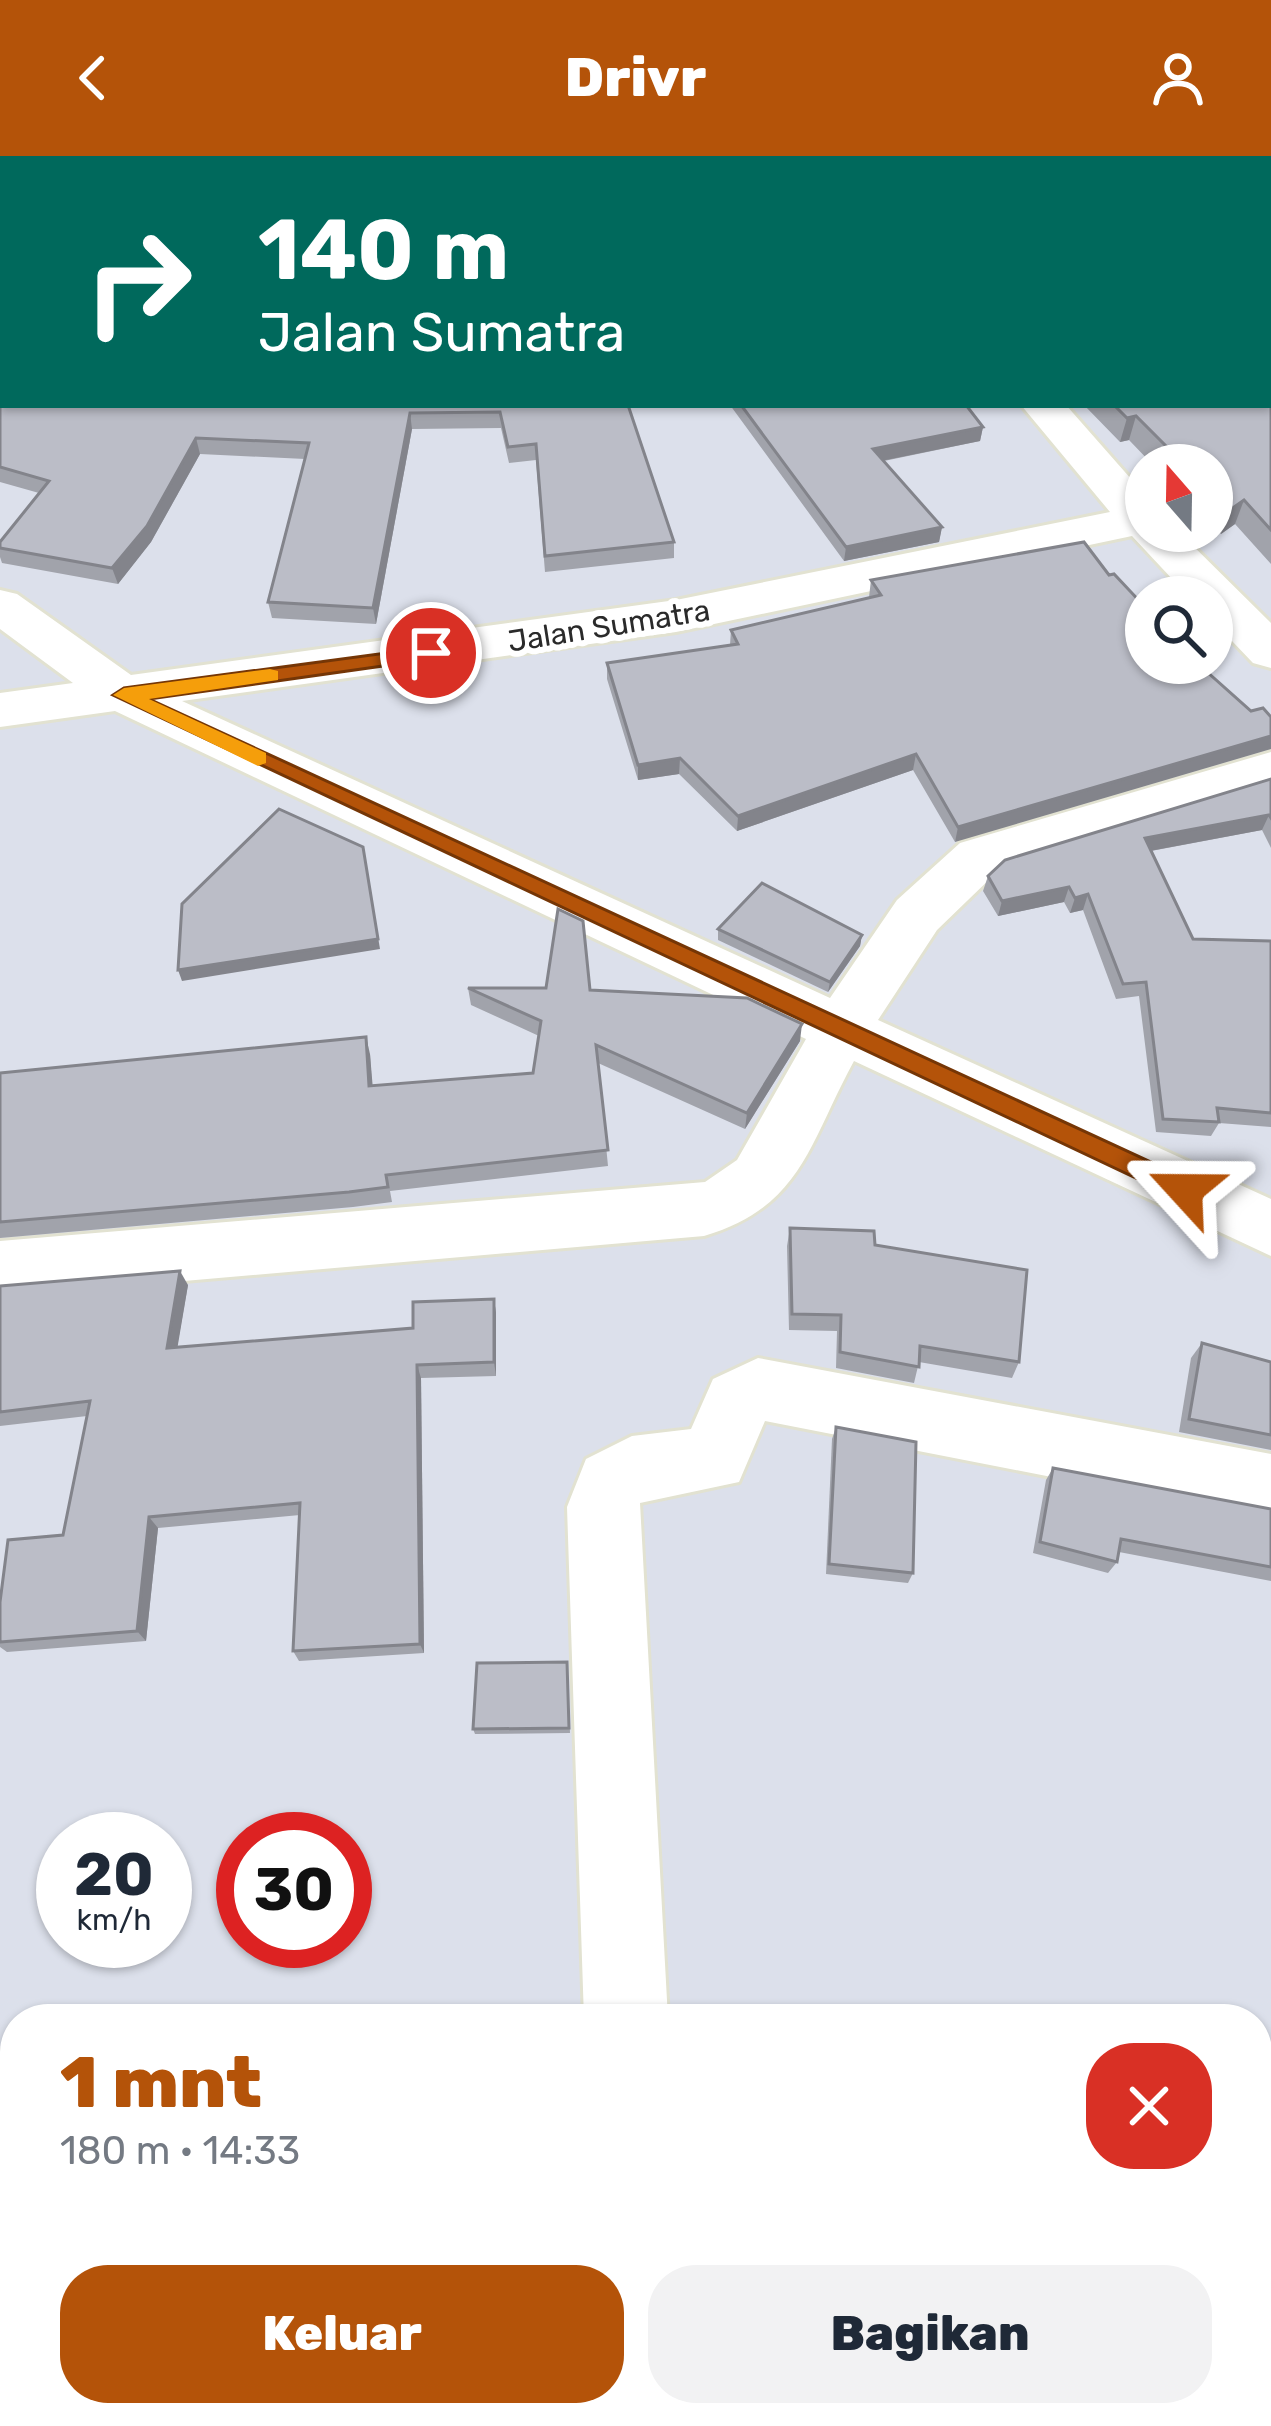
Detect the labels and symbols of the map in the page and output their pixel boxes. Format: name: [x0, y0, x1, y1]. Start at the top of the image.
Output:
north arrow: [1125, 444, 1233, 552]
street label: Jalan Sumatra: [505, 592, 713, 660]
pin: [380, 602, 482, 704]
position arrow: [1122, 1127, 1248, 1253]
speed limit sign: 30: [216, 1812, 372, 1968]

